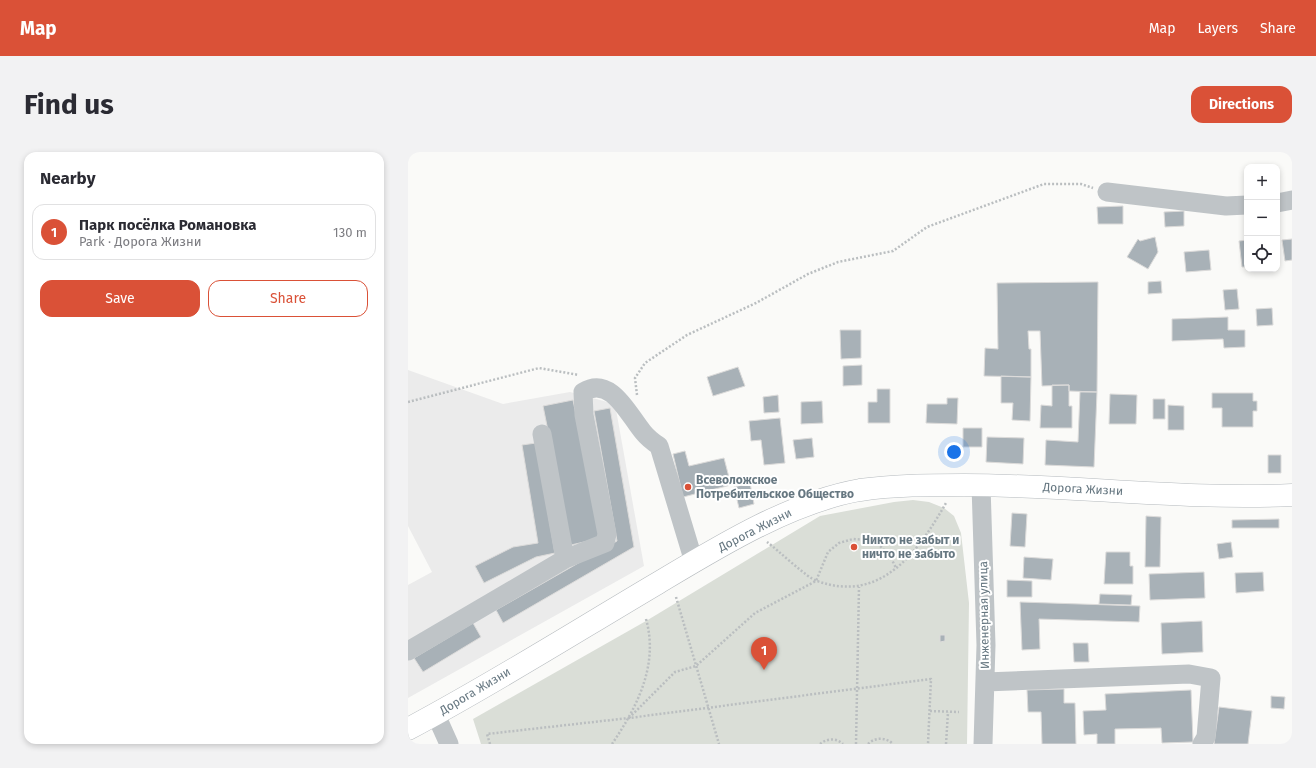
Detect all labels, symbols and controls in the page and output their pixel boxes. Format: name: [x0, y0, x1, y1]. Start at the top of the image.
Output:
text: Map: [20, 17, 57, 40]
text: Map: [1149, 20, 1175, 37]
text: Layers: [1197, 20, 1238, 37]
text: Share: [1260, 20, 1296, 37]
button: Directions: [1191, 86, 1292, 123]
text: Find us: [24, 88, 114, 121]
map controls: [1244, 164, 1280, 272]
button: +: [1244, 164, 1280, 200]
text: Nearby: [40, 168, 95, 189]
button: −: [1244, 200, 1280, 236]
text: Парк посёлка Романовка: [79, 216, 256, 234]
text: 1: [51, 225, 57, 240]
text: 130 m: [333, 225, 367, 240]
text: Park · Дорога Жизни: [79, 234, 202, 249]
button: locate: [1244, 236, 1280, 272]
button: Save: [40, 280, 200, 317]
button: Share: [208, 280, 368, 317]
your location: [944, 442, 964, 462]
place label: Всеволожское Потребительское Общество: [696, 473, 854, 501]
street label: Дорога Жизни: [1042, 480, 1123, 498]
marker: Всеволожское Потребительское Общество: [683, 482, 693, 492]
street label: Дорога Жизни: [715, 506, 794, 555]
place label: Никто не забыт и ничто не забыто: [862, 533, 959, 561]
marker: Никто не забыт и ничто не забыто: [849, 542, 859, 552]
street label: Инженерная улица: [976, 561, 992, 669]
pin: 1: [751, 637, 777, 670]
street label: Дорога Жизни: [436, 664, 513, 718]

